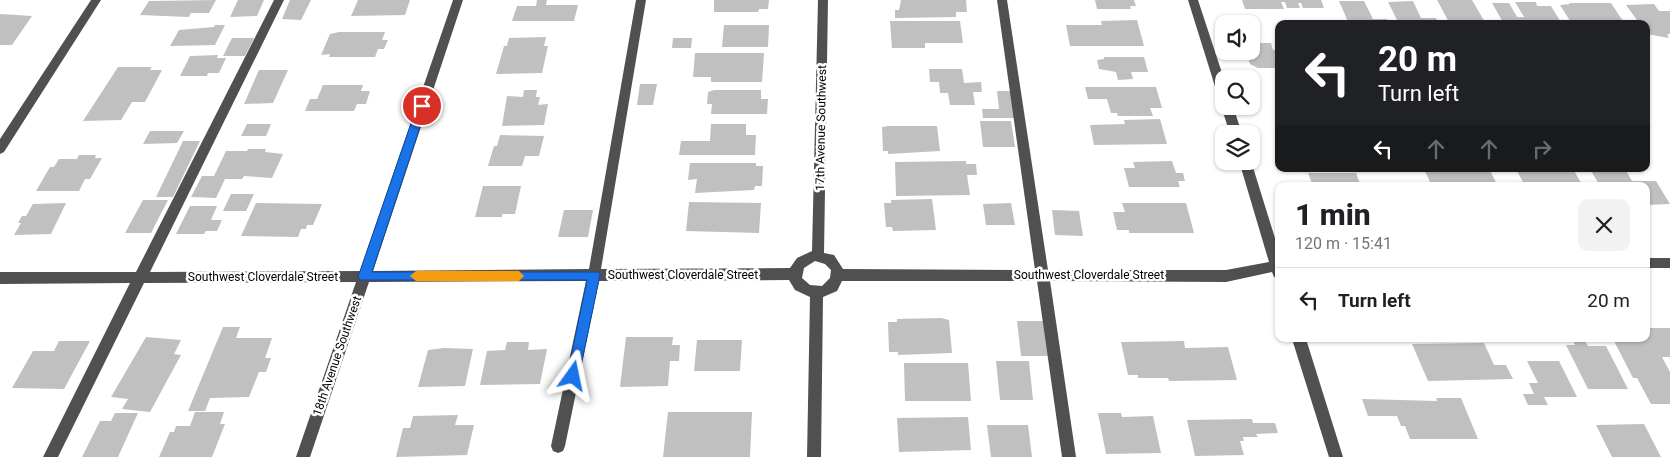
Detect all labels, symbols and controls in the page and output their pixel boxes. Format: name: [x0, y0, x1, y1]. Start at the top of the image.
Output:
map controls: [1215, 15, 1260, 170]
button: sound: [1215, 15, 1260, 60]
text: 20 m: [1378, 39, 1457, 80]
icon: left: [1295, 40, 1360, 105]
street label: 17th Avenue Southwest: [813, 65, 829, 191]
button: search: [1215, 70, 1260, 115]
text: Turn left: [1378, 81, 1459, 106]
pin: [401, 85, 443, 127]
icon: arrive: [408, 92, 436, 120]
button: layers: [1215, 125, 1260, 170]
icon: left: [1369, 135, 1397, 163]
icon: ahead: [1422, 135, 1450, 163]
icon: ahead: [1475, 135, 1503, 163]
icon: right: [1528, 135, 1556, 163]
text: 1 min: [1295, 197, 1371, 232]
button: close: [1578, 199, 1630, 251]
text: 120 m · 15:41: [1295, 234, 1392, 253]
street label: Southwest Cloverdale Street: [608, 268, 758, 282]
street label: Southwest Cloverdale Street: [1014, 268, 1164, 282]
street label: Southwest Cloverdale Street: [188, 270, 338, 284]
icon: left: [1295, 286, 1323, 314]
text: Turn left: [1338, 289, 1411, 312]
text: 20 m: [1587, 289, 1630, 312]
street label: 18th Avenue Southwest: [310, 294, 364, 418]
position arrow: [546, 349, 598, 401]

